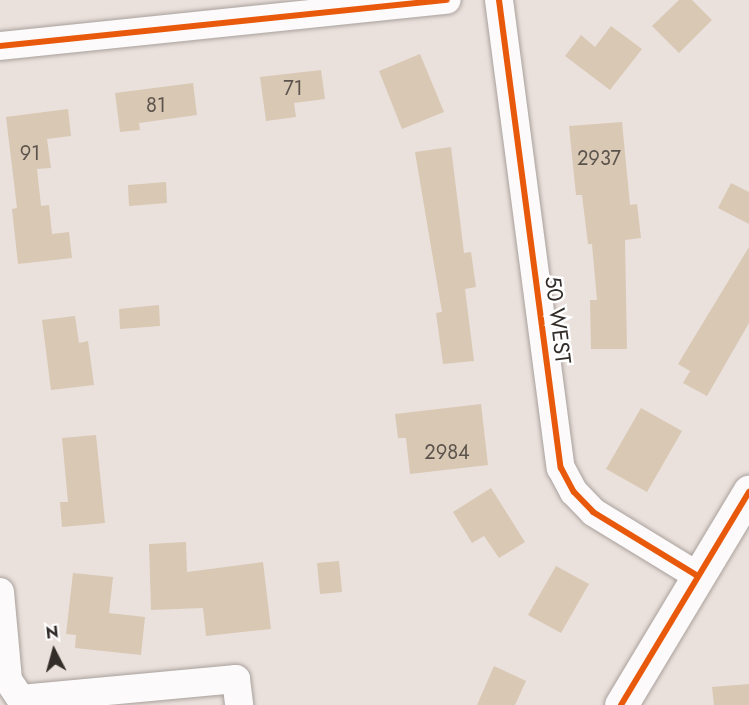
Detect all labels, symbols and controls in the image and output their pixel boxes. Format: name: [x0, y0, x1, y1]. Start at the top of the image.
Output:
house number: 71: [283, 76, 303, 100]
house number: 81: [146, 93, 166, 117]
house number: 91: [20, 141, 40, 165]
house number: 2937: [577, 146, 621, 170]
street label: 50 WEST: [540, 275, 576, 365]
house number: 2984: [424, 440, 470, 464]
text: N: [45, 620, 60, 645]
north arrow: [24, 621, 84, 681]

